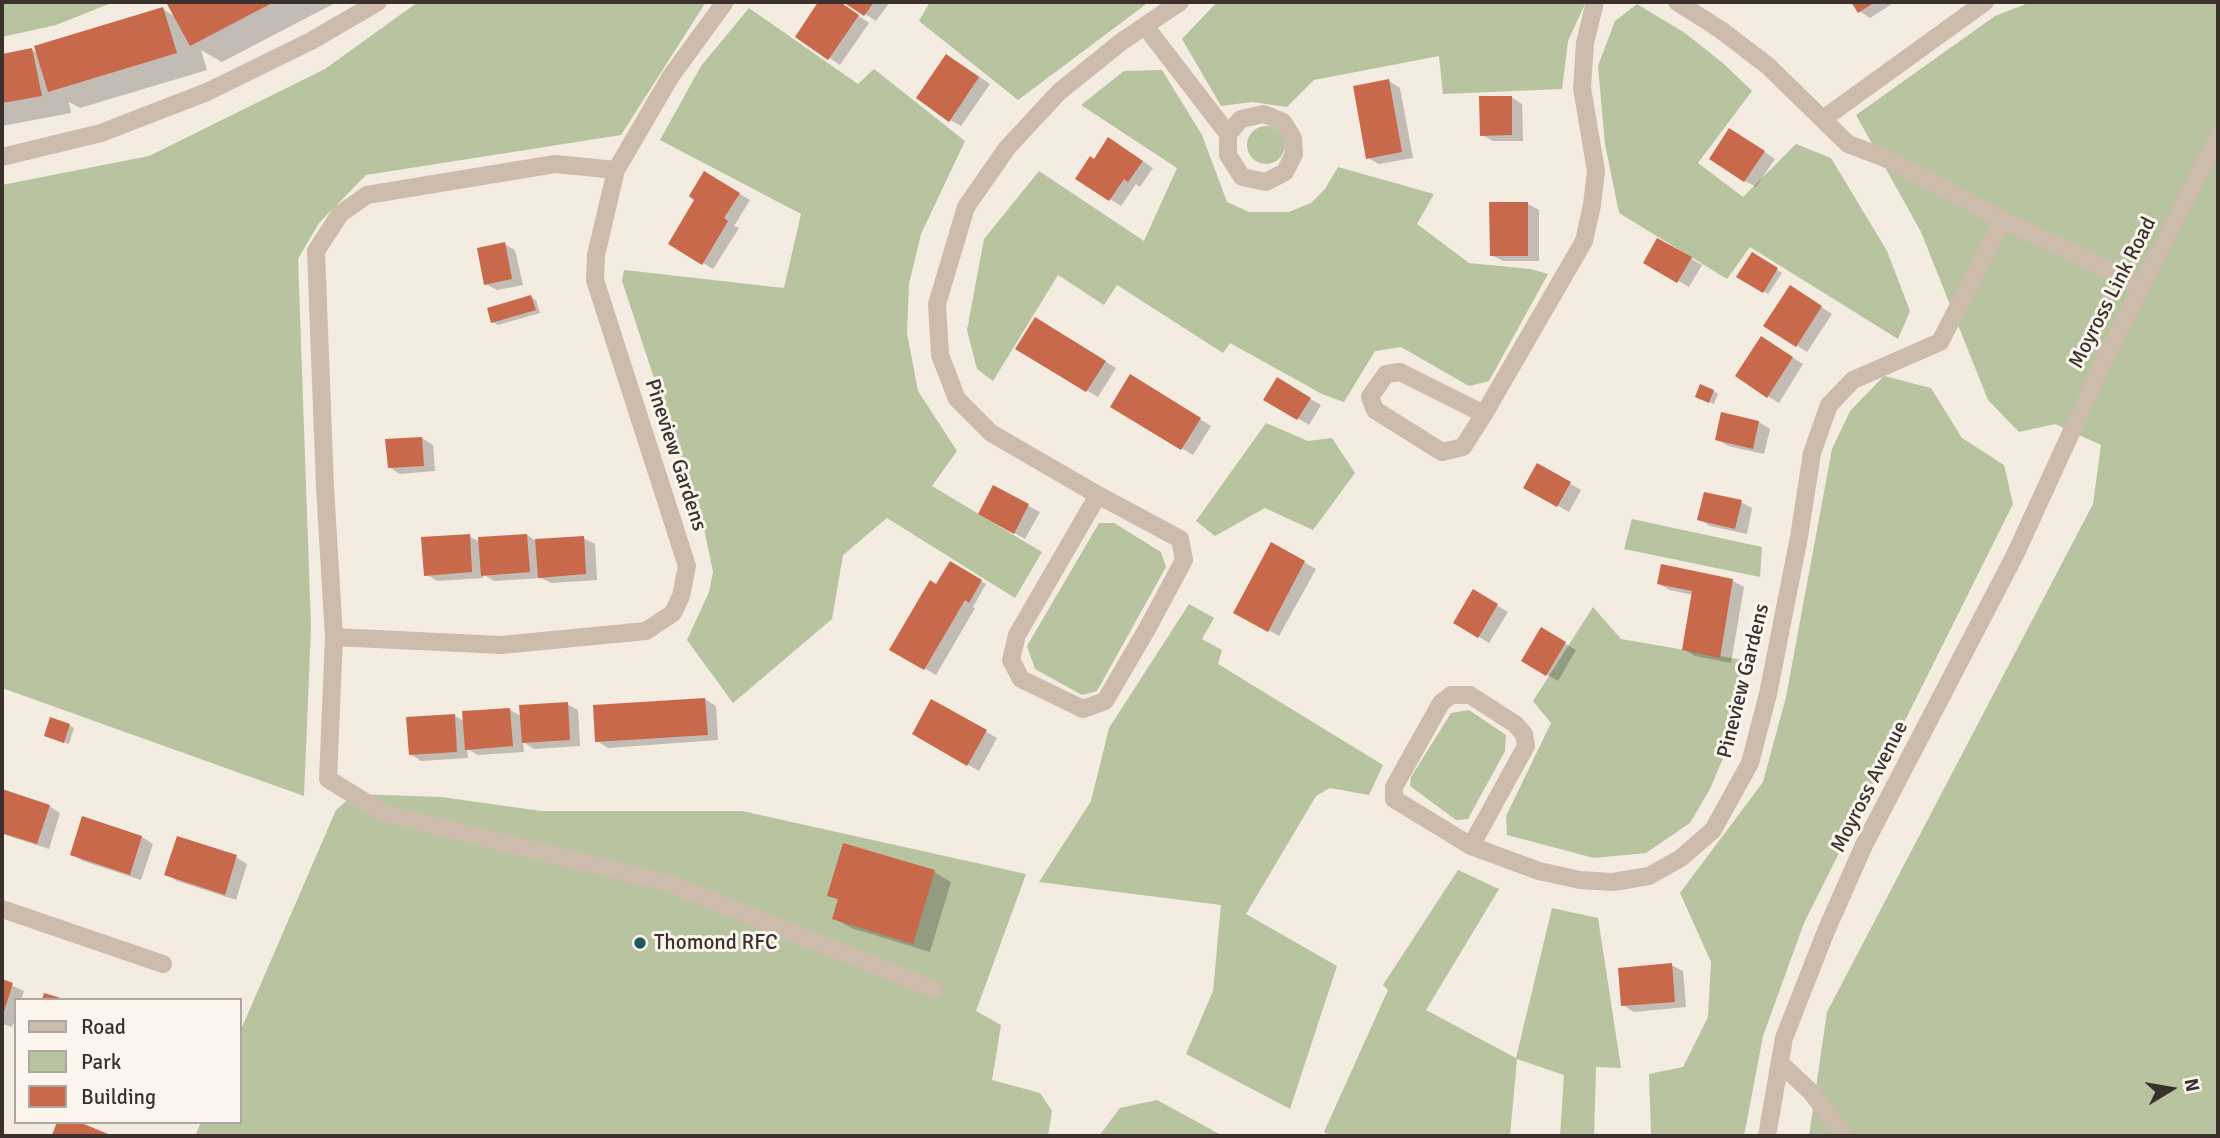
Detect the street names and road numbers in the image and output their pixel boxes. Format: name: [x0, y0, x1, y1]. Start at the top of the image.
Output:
street label: Moyross Link Road: [2064, 213, 2162, 373]
street label: Pineview Gardens: [639, 376, 711, 534]
street label: Pineview Gardens: [1713, 601, 1775, 761]
street label: Moyross Avenue: [1826, 717, 1914, 857]

